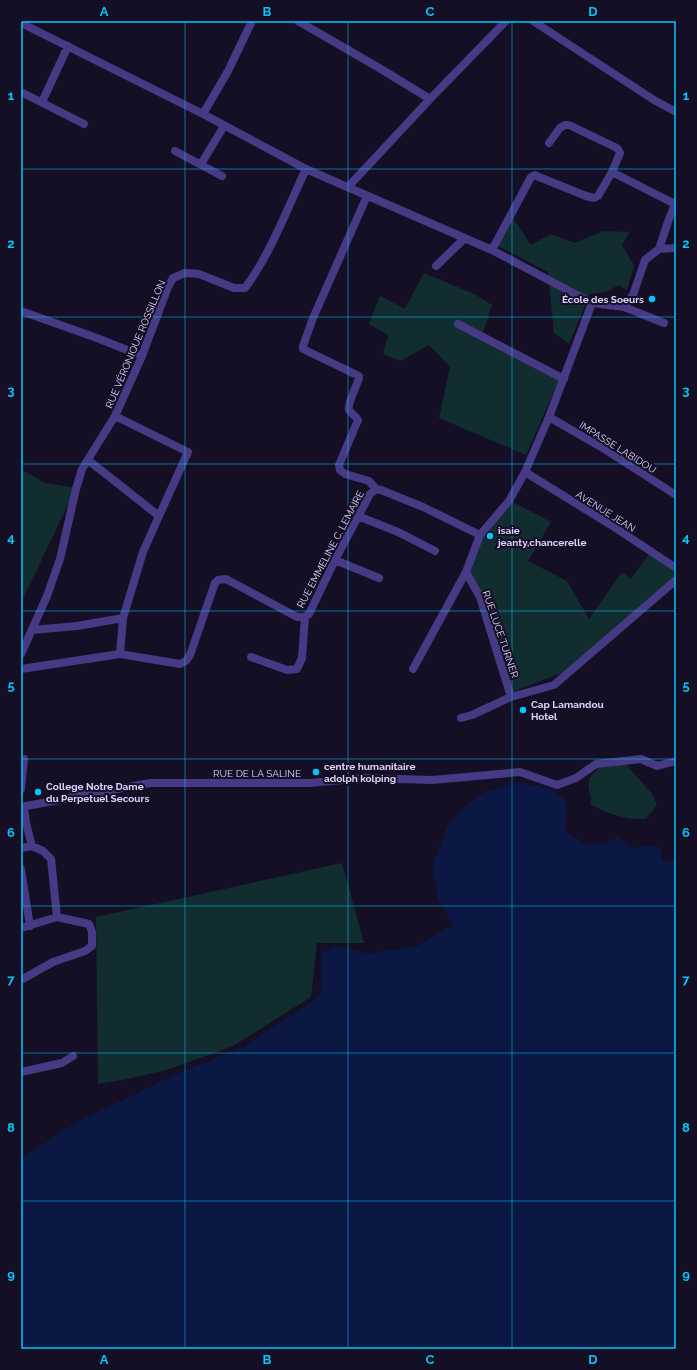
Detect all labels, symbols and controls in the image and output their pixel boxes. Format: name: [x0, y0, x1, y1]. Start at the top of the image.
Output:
text: A: [100, 4, 109, 19]
text: B: [263, 4, 272, 19]
text: C: [426, 4, 435, 19]
text: D: [588, 4, 598, 19]
text: 1: [8, 88, 15, 103]
text: 1: [683, 88, 690, 103]
text: 2: [7, 236, 15, 251]
text: 2: [682, 236, 690, 251]
street label: RUE VÉRONIQUE ROSSILLON: [103, 278, 168, 410]
place label: École des Soeurs: [562, 294, 644, 305]
marker: École des Soeurs: [647, 294, 657, 304]
text: 3: [7, 383, 15, 398]
text: 3: [682, 383, 690, 398]
street label: IMPASSE LABIDOU: [577, 419, 658, 475]
street label: RUE EMMELINE C. LEMAIRE: [295, 489, 366, 610]
street label: AVENUE JEAN: [574, 489, 638, 534]
place label: isaie jeanty,chancerelle: [496, 525, 586, 548]
text: 4: [7, 530, 15, 545]
text: 4: [682, 530, 690, 545]
marker: isaie jeanty,chancerelle: [485, 531, 495, 541]
street label: RUE LUCE TURNER: [480, 589, 521, 680]
text: 5: [7, 678, 15, 693]
text: 5: [682, 678, 690, 693]
place label: Cap Lamandou Hotel: [531, 699, 604, 722]
marker: Cap Lamandou Hotel: [518, 705, 528, 715]
place label: centre humanitaire adolph kolping: [324, 761, 415, 784]
marker: centre humanitaire adolph kolping: [311, 767, 321, 777]
street label: RUE DE LA SALINE: [213, 768, 301, 779]
place label: College Notre Dame du Perpetuel Secours: [46, 781, 149, 804]
marker: College Notre Dame du Perpetuel Secours: [33, 787, 43, 797]
text: 6: [7, 825, 15, 840]
text: 6: [682, 825, 690, 840]
text: 7: [7, 972, 15, 987]
text: 7: [682, 972, 690, 987]
text: 8: [7, 1120, 15, 1135]
text: 8: [682, 1120, 690, 1135]
text: 9: [7, 1267, 15, 1282]
text: 9: [682, 1267, 690, 1282]
text: A: [100, 1352, 109, 1367]
text: B: [263, 1352, 272, 1367]
text: C: [426, 1352, 435, 1367]
text: D: [588, 1352, 598, 1367]

